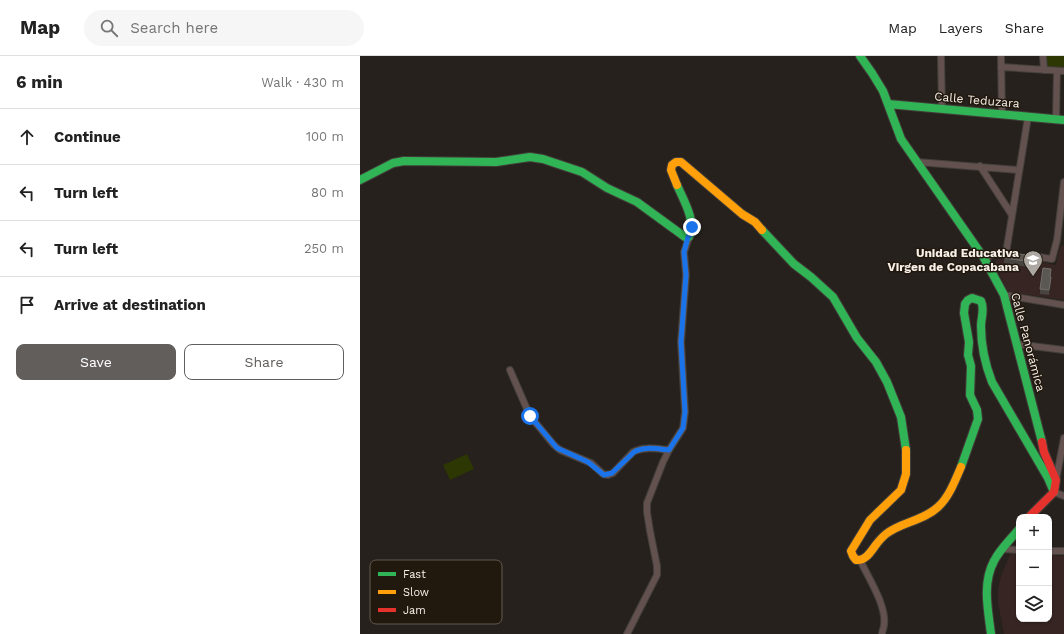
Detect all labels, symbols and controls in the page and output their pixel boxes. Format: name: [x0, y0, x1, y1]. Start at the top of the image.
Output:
search box: [84, 10, 364, 46]
text: Map: [20, 16, 60, 39]
icon: search: [98, 17, 120, 39]
text: Search here: [130, 19, 218, 37]
text: Map: [888, 20, 917, 36]
text: Layers: [939, 20, 983, 36]
text: Share: [1005, 20, 1044, 36]
text: 6 min: [16, 72, 63, 92]
text: Walk · 430 m: [261, 75, 344, 90]
street label: Calle Teduzara: [934, 89, 1020, 111]
icon: ahead: [16, 126, 38, 148]
text: Continue: [54, 128, 121, 146]
text: 100 m: [306, 129, 344, 144]
icon: left: [16, 182, 38, 204]
text: Turn left: [54, 184, 118, 202]
text: 80 m: [311, 185, 344, 200]
route end: [683, 218, 701, 236]
icon: left: [16, 238, 38, 260]
text: Turn left: [54, 240, 118, 258]
text: 250 m: [304, 241, 344, 256]
place label: Unidad Educativa Virgen de Copacabana: [888, 246, 1019, 274]
school or university icon: Unidad Educativa Virgen de Copacabana: [1022, 249, 1044, 277]
street label: Calle Panorámica: [1008, 291, 1048, 393]
icon: arrive: [16, 294, 38, 316]
text: Arrive at destination: [54, 296, 206, 314]
button: Save: [16, 344, 176, 380]
button: Share: [184, 344, 344, 380]
route start: [521, 407, 539, 425]
map controls: [1016, 514, 1052, 622]
button: +: [1016, 514, 1052, 550]
button: −: [1016, 550, 1052, 586]
legend: [370, 560, 502, 624]
text: Fast: [403, 568, 426, 581]
text: Slow: [403, 586, 429, 599]
button: layers: [1016, 586, 1052, 622]
text: Jam: [403, 604, 426, 617]

